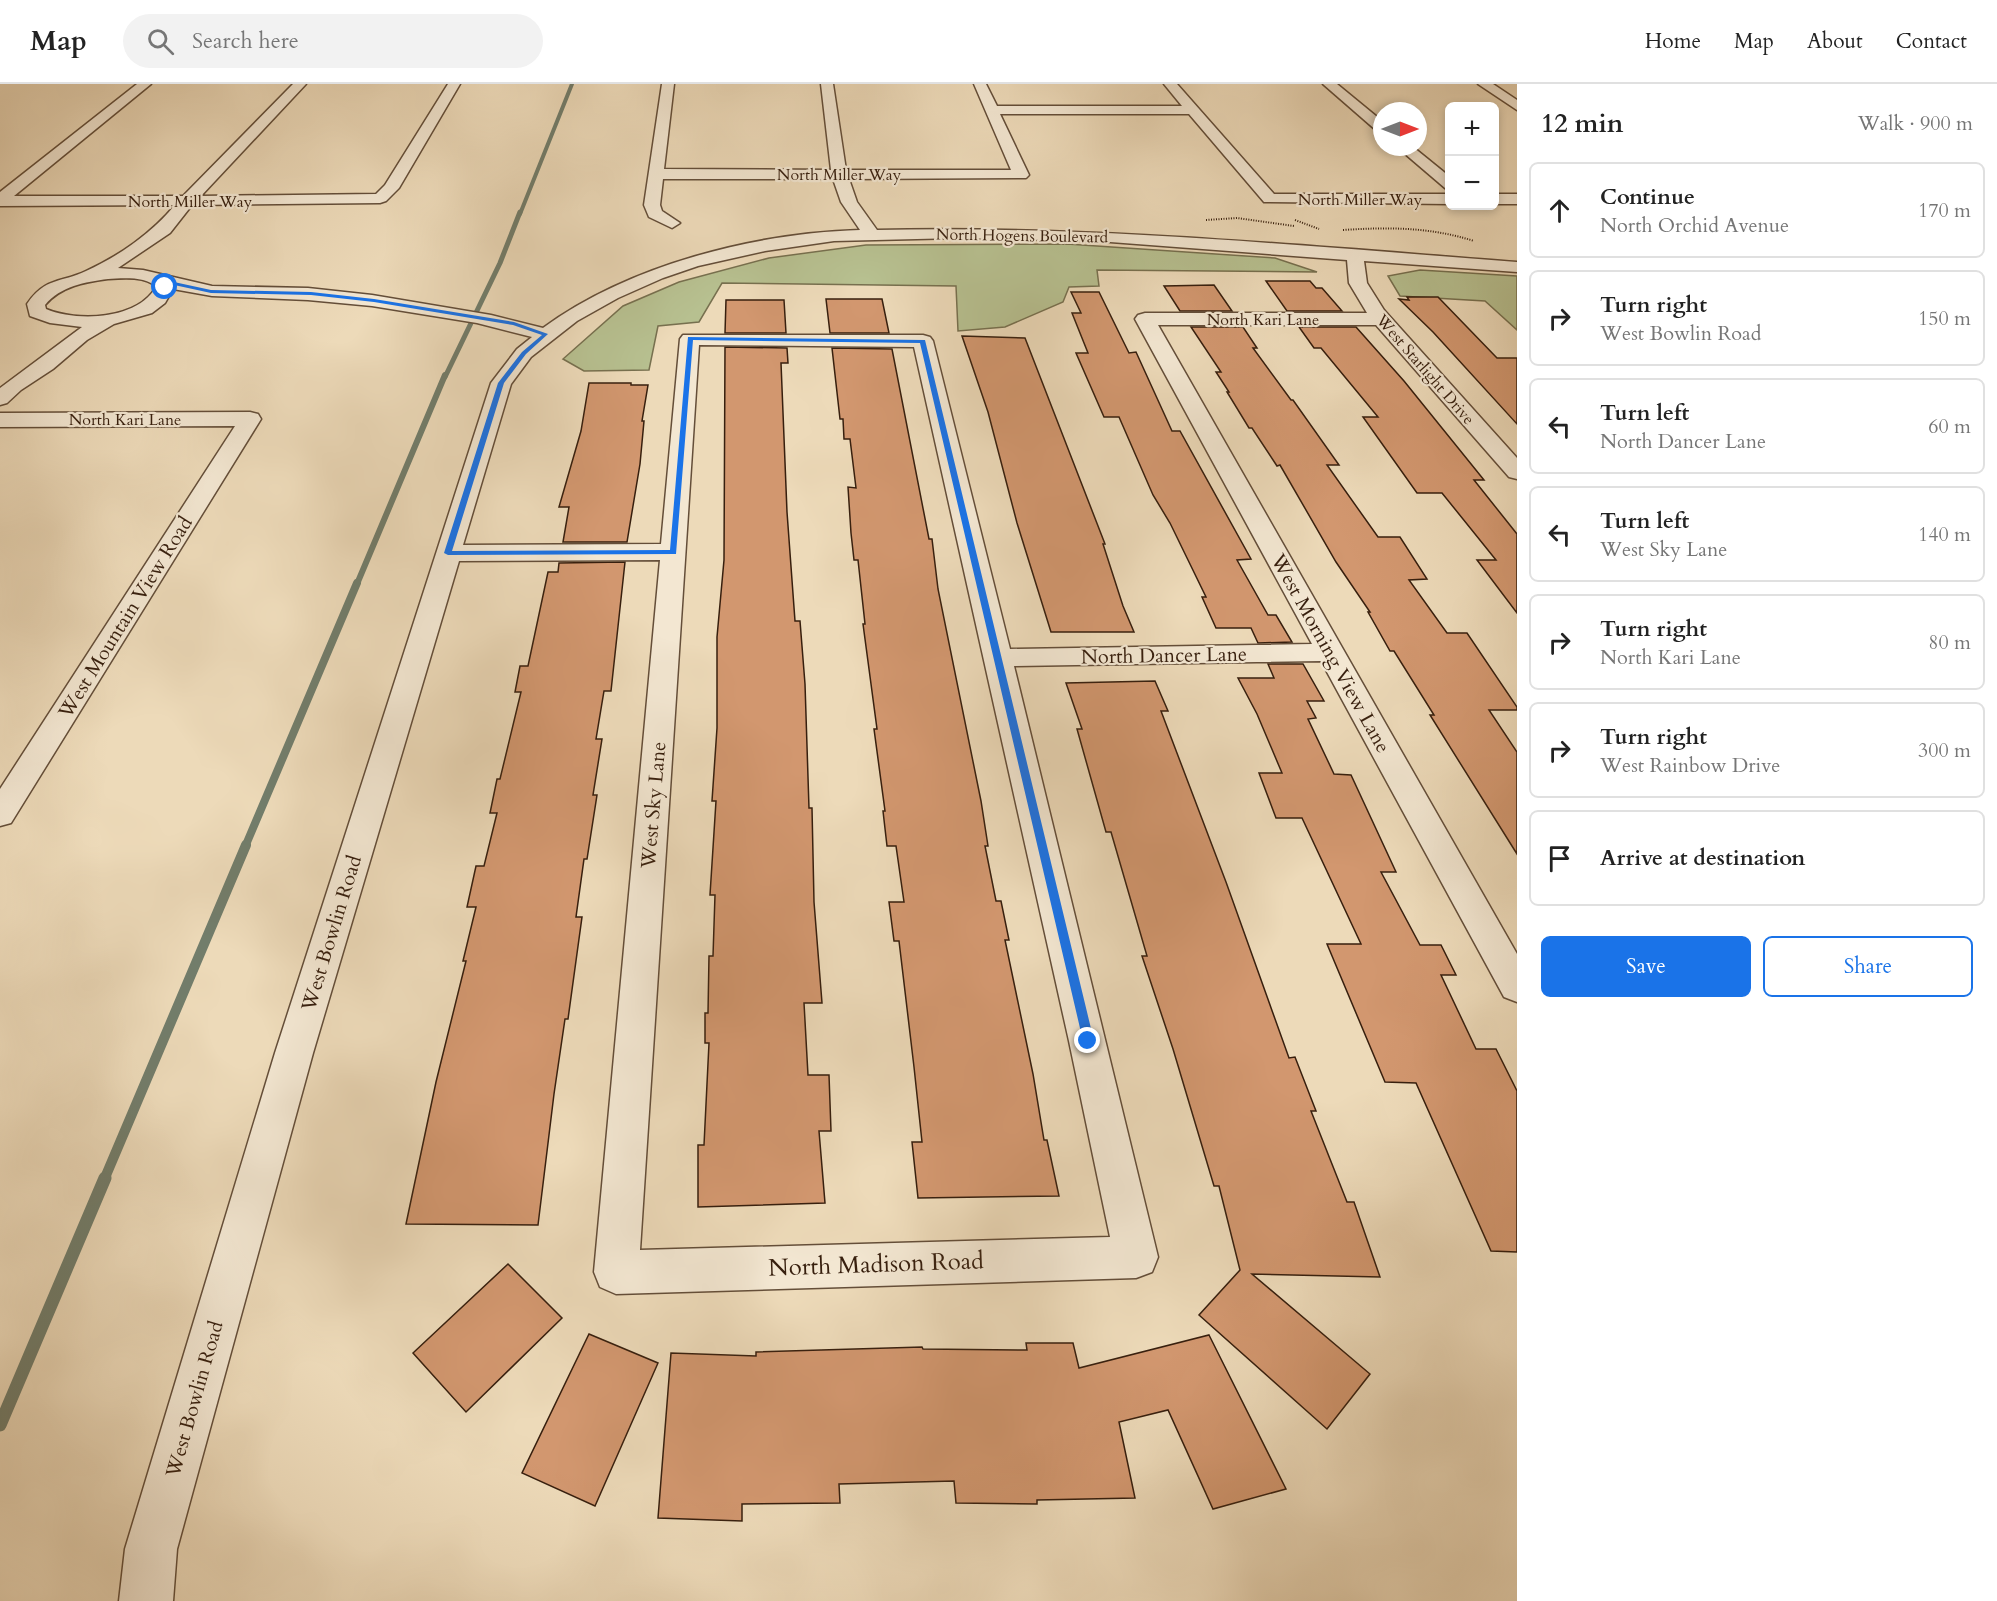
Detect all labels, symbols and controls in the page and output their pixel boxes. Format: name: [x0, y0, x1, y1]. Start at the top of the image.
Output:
search box: [123, 14, 543, 68]
text: Map: [30, 22, 87, 60]
icon: search: [144, 25, 177, 58]
text: Search here: [192, 26, 299, 56]
text: Home: [1645, 27, 1701, 56]
text: Map: [1734, 27, 1774, 56]
text: About: [1807, 27, 1863, 56]
text: Contact: [1896, 27, 1967, 56]
north arrow: [1373, 102, 1427, 156]
map controls: [1445, 102, 1499, 210]
button: +: [1445, 102, 1499, 156]
text: 12 min: [1541, 106, 1624, 141]
text: Walk · 900 m: [1858, 110, 1973, 137]
button: −: [1445, 156, 1499, 210]
street label: North Miller Way: [777, 164, 902, 186]
text: Continue: [1600, 182, 1695, 212]
street label: North Miller Way: [1298, 189, 1423, 211]
street label: North Miller Way: [128, 191, 253, 213]
icon: ahead: [1543, 194, 1576, 227]
text: 170 m: [1918, 197, 1971, 224]
text: North Orchid Avenue: [1600, 212, 1789, 239]
street label: North Hogens Boulevard: [936, 223, 1109, 249]
route start: [151, 273, 177, 299]
text: Turn right: [1600, 290, 1707, 320]
icon: right: [1543, 302, 1576, 335]
text: 150 m: [1918, 305, 1971, 332]
street label: North Kari Lane: [1207, 309, 1319, 331]
street label: West Starlight Drive: [1370, 309, 1479, 430]
text: West Bowlin Road: [1600, 320, 1761, 347]
text: Turn left: [1600, 398, 1689, 428]
street label: North Kari Lane: [69, 409, 181, 431]
icon: left: [1543, 410, 1576, 443]
text: 60 m: [1928, 413, 1971, 440]
text: North Dancer Lane: [1600, 428, 1766, 455]
text: Turn left: [1600, 506, 1689, 536]
street label: West Mountain View Road: [52, 511, 199, 724]
icon: left: [1543, 518, 1576, 551]
text: 140 m: [1918, 521, 1971, 548]
text: West Sky Lane: [1600, 536, 1727, 563]
street label: West Morning View Lane: [1264, 548, 1397, 757]
text: Turn right: [1600, 614, 1707, 644]
icon: right: [1543, 626, 1576, 659]
text: 80 m: [1928, 629, 1971, 656]
street label: North Dancer Lane: [1081, 641, 1247, 670]
text: North Kari Lane: [1600, 644, 1741, 671]
text: Turn right: [1600, 722, 1707, 752]
icon: right: [1543, 734, 1576, 767]
text: 300 m: [1918, 737, 1971, 764]
street label: West Sky Lane: [634, 740, 672, 871]
text: West Rainbow Drive: [1600, 752, 1780, 779]
icon: arrive: [1543, 842, 1576, 875]
text: Arrive at destination: [1600, 843, 1805, 873]
street label: West Bowlin Road: [295, 852, 368, 1015]
button: Save: [1541, 936, 1751, 997]
button: Share: [1763, 936, 1973, 997]
route end: [1074, 1027, 1100, 1053]
street label: North Madison Road: [768, 1244, 985, 1285]
street label: West Bowlin Road: [159, 1318, 230, 1481]

